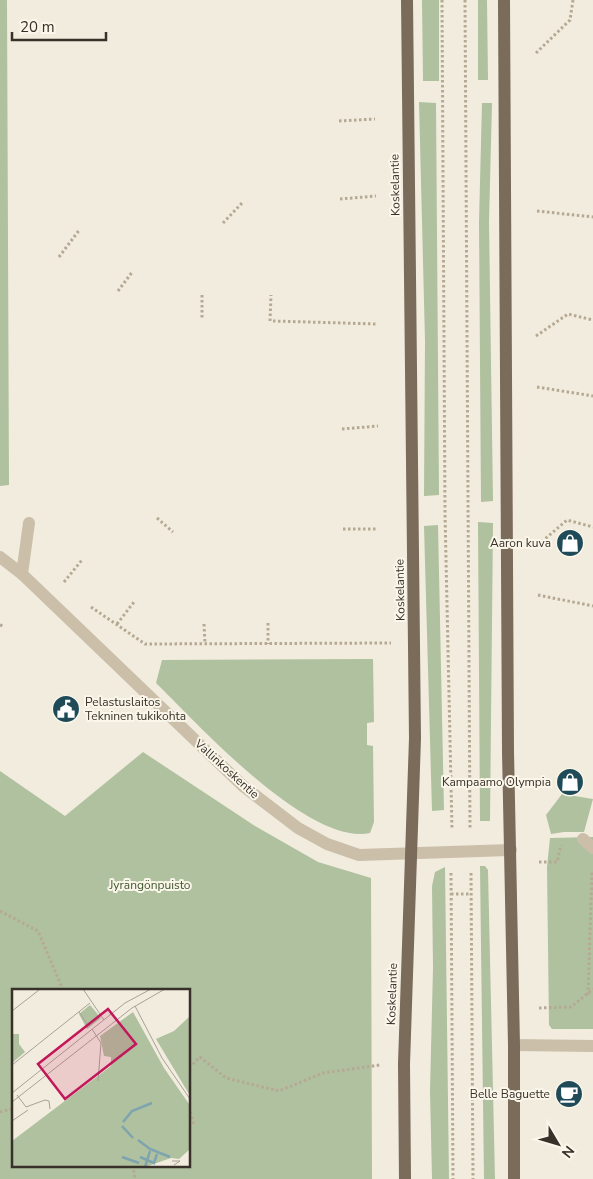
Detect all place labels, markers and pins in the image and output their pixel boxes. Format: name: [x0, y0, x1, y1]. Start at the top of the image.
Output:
shop icon: Aaron kuva: [555, 528, 585, 558]
place label: Aaron kuva: [490, 535, 551, 551]
public building icon: Pelastuslaitos Tekninen tukikohta: [51, 694, 81, 724]
place label: Pelastuslaitos Tekninen tukikohta: [85, 694, 186, 724]
shop icon: Kampaamo Olympia: [555, 767, 585, 797]
place label: Kampaamo Olympia: [442, 774, 551, 790]
cafe icon: Belle Baguette: [554, 1079, 584, 1109]
place label: Belle Baguette: [470, 1086, 550, 1102]

